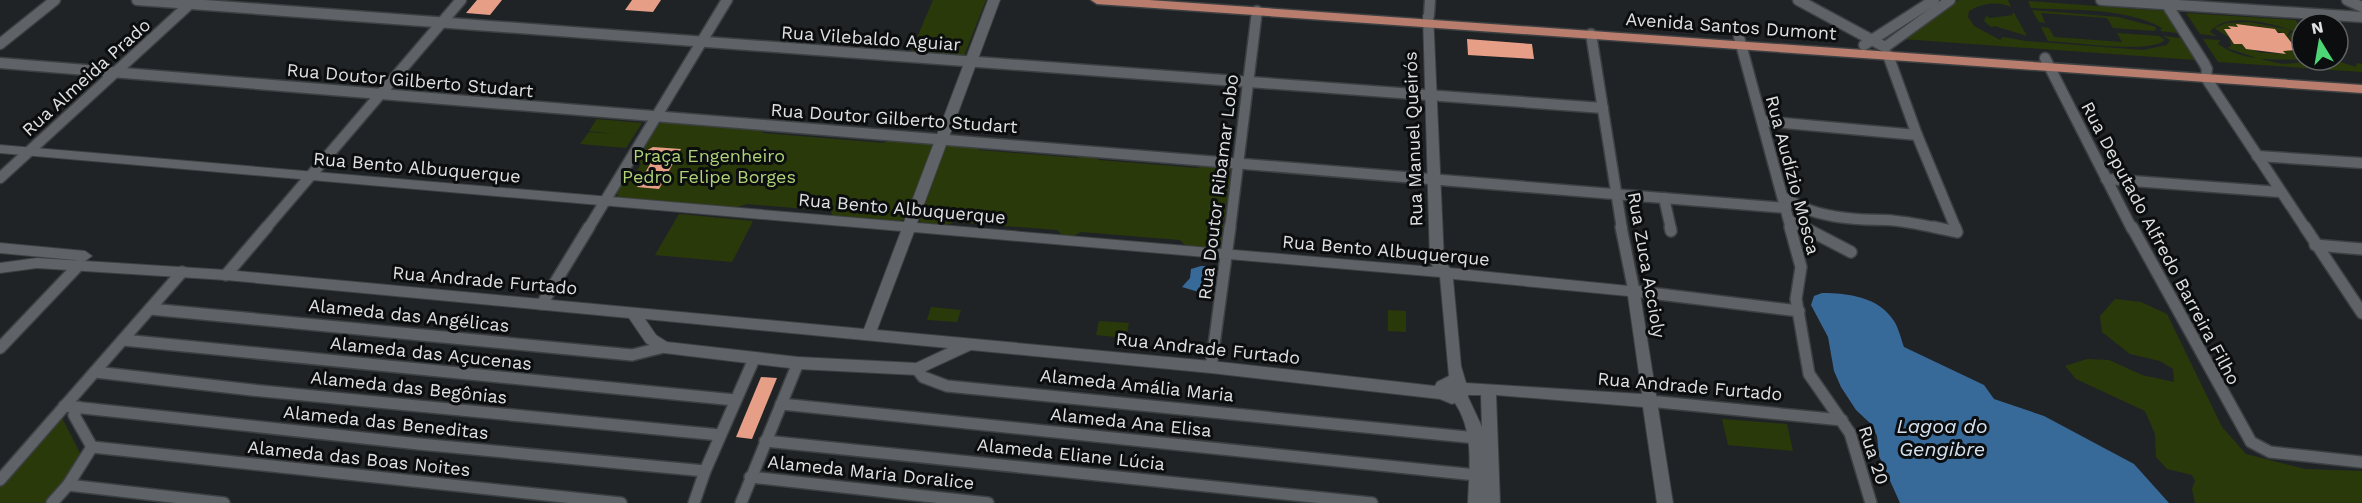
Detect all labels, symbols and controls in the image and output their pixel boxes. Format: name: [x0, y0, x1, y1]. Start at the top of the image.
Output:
street label: Avenida Santos Dumont: [1625, 8, 1838, 44]
north arrow: [2290, 12, 2350, 72]
street label: Rua Almeida Prado: [18, 14, 154, 140]
text: N: [2310, 17, 2325, 38]
street label: Rua Vilebaldo Aguiar: [781, 21, 961, 55]
street label: Rua Manuel Queirós: [1399, 51, 1427, 227]
street label: Rua Doutor Gilberto Studart: [286, 59, 535, 101]
street label: Rua Doutor Ribamar Lobo: [1194, 73, 1242, 301]
street label: Rua Audízio Mosca: [1762, 93, 1824, 257]
street label: Rua Deputado Alfredo Barreira Filho: [2077, 98, 2245, 388]
street label: Rua Doutor Gilberto Studart: [770, 99, 1019, 137]
park label: Praça Engenheiro Pedro Felipe Borges: [622, 145, 796, 187]
street label: Rua Bento Albuquerque: [312, 147, 522, 187]
street label: Rua Bento Albuquerque: [797, 188, 1007, 228]
street label: Rua Zuca Accioly: [1624, 190, 1670, 340]
street label: Rua Bento Albuquerque: [1281, 230, 1491, 270]
street label: Rua Andrade Furtado: [392, 261, 578, 299]
street label: Alameda das Angélicas: [308, 294, 510, 336]
street label: Rua Andrade Furtado: [1115, 328, 1301, 368]
street label: Alameda das Açucenas: [329, 332, 533, 374]
street label: Alameda Amália Maria: [1039, 364, 1235, 406]
street label: Alameda das Begônias: [310, 366, 508, 408]
street label: Rua Andrade Furtado: [1597, 367, 1783, 405]
street label: Alameda das Beneditas: [282, 401, 490, 443]
street label: Alameda Ana Elisa: [1049, 403, 1213, 441]
water label: Lagoa do Gengibre: [1896, 414, 1988, 461]
street label: Rua 20: [1855, 423, 1893, 487]
street label: Alameda Eliane Lúcia: [976, 434, 1166, 474]
street label: Alameda das Boas Noites: [247, 436, 471, 480]
street label: Alameda Maria Doralice: [767, 451, 975, 493]

